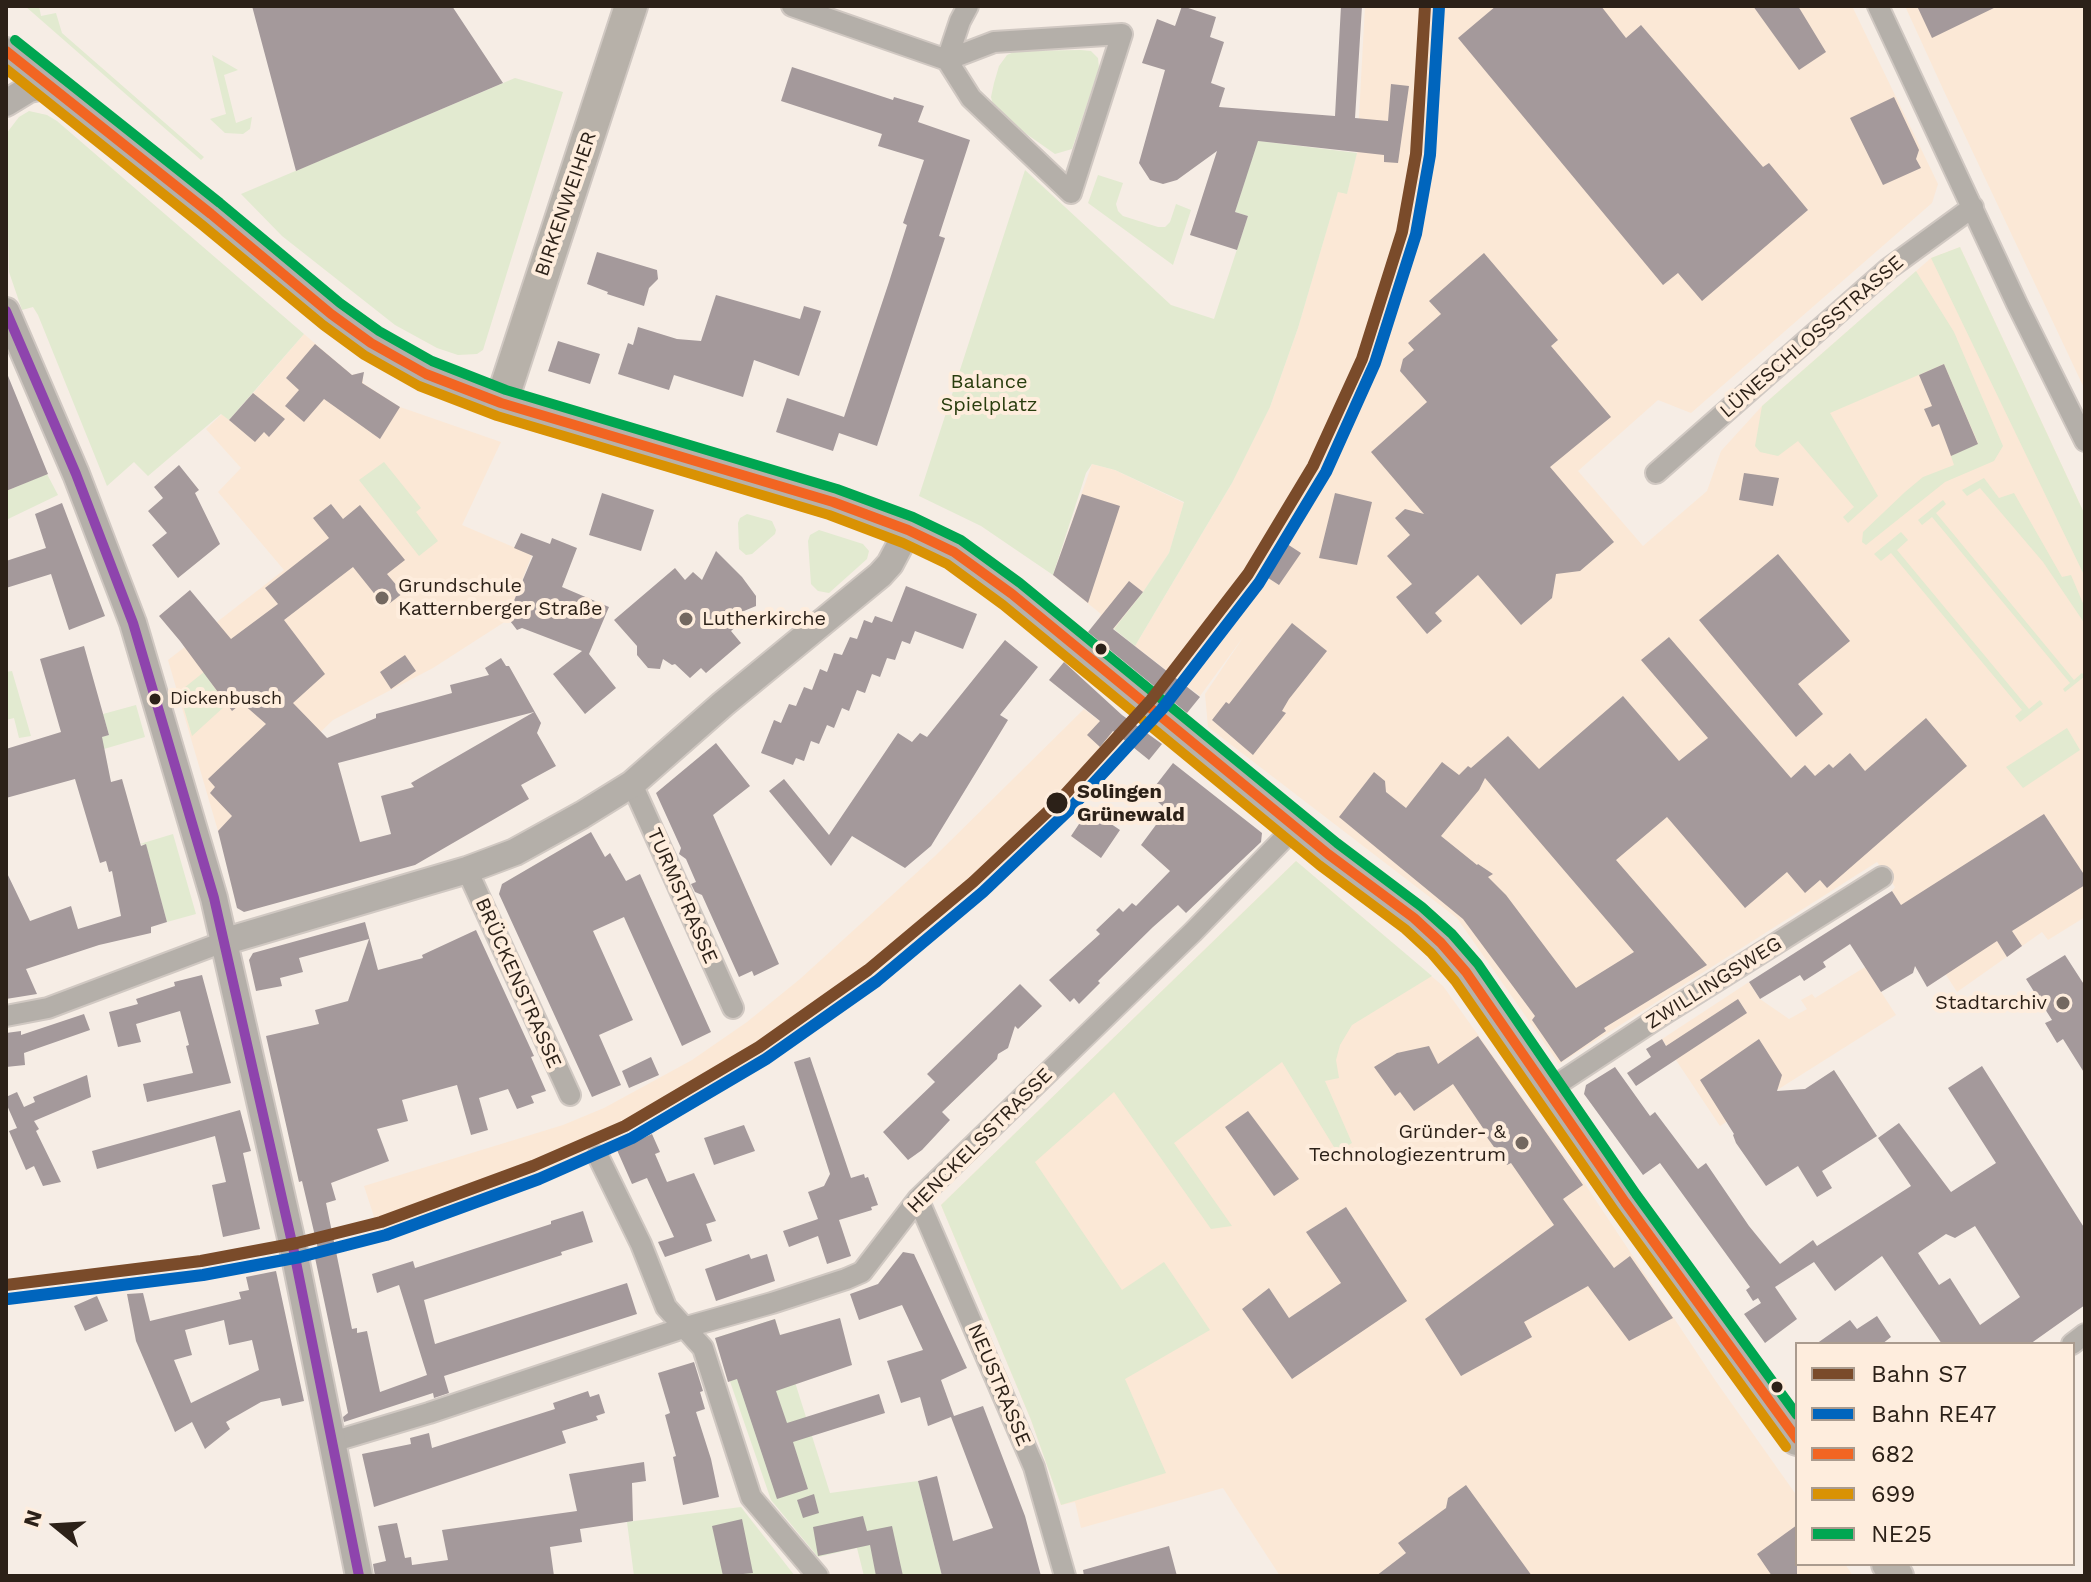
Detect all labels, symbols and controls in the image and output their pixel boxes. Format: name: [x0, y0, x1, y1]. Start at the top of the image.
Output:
street label: BIRKENWEIHER: [530, 128, 602, 280]
street label: LÜNESCHLOSSSTRASSE: [1715, 251, 1909, 423]
park label: Balance Spielplatz: [941, 370, 1037, 417]
place label: Grundschule Katternberger Straße: [398, 574, 602, 621]
marker: Grundschule Katternberger Straße: [373, 589, 391, 607]
place label: Lutherkirche: [702, 607, 826, 631]
marker: Lutherkirche: [677, 610, 695, 628]
unlabelled marker: [1093, 641, 1109, 657]
place label: Dickenbusch: [170, 688, 282, 710]
marker: Dickenbusch: [147, 691, 163, 707]
place label: Solingen Grünewald: [1077, 780, 1185, 827]
marker: Solingen Grünewald: [1044, 790, 1070, 816]
street label: TURMSTRASSE: [641, 825, 723, 967]
street label: BRÜCKENSTRASSE: [470, 894, 566, 1072]
street label: ZWILLINGSWEG: [1642, 932, 1786, 1034]
place label: Stadtarchiv: [1935, 991, 2047, 1015]
marker: Stadtarchiv: [2054, 994, 2072, 1012]
street label: HENCKELSSTRASSE: [902, 1063, 1058, 1219]
place label: Gründer- & Technologiezentrum: [1309, 1120, 1506, 1167]
marker: Gründer- & Technologiezentrum: [1513, 1134, 1531, 1152]
street label: NEUSTRASSE: [962, 1320, 1036, 1450]
legend: [1795, 1342, 2075, 1566]
text: Bahn S7: [1871, 1360, 1967, 1388]
unlabelled marker: [1769, 1379, 1785, 1395]
text: Bahn RE47: [1871, 1400, 1996, 1428]
text: 682: [1871, 1440, 1914, 1468]
text: 699: [1871, 1480, 1915, 1508]
north arrow: [16, 1486, 96, 1566]
text: N: [18, 1507, 47, 1530]
text: NE25: [1871, 1520, 1932, 1548]

